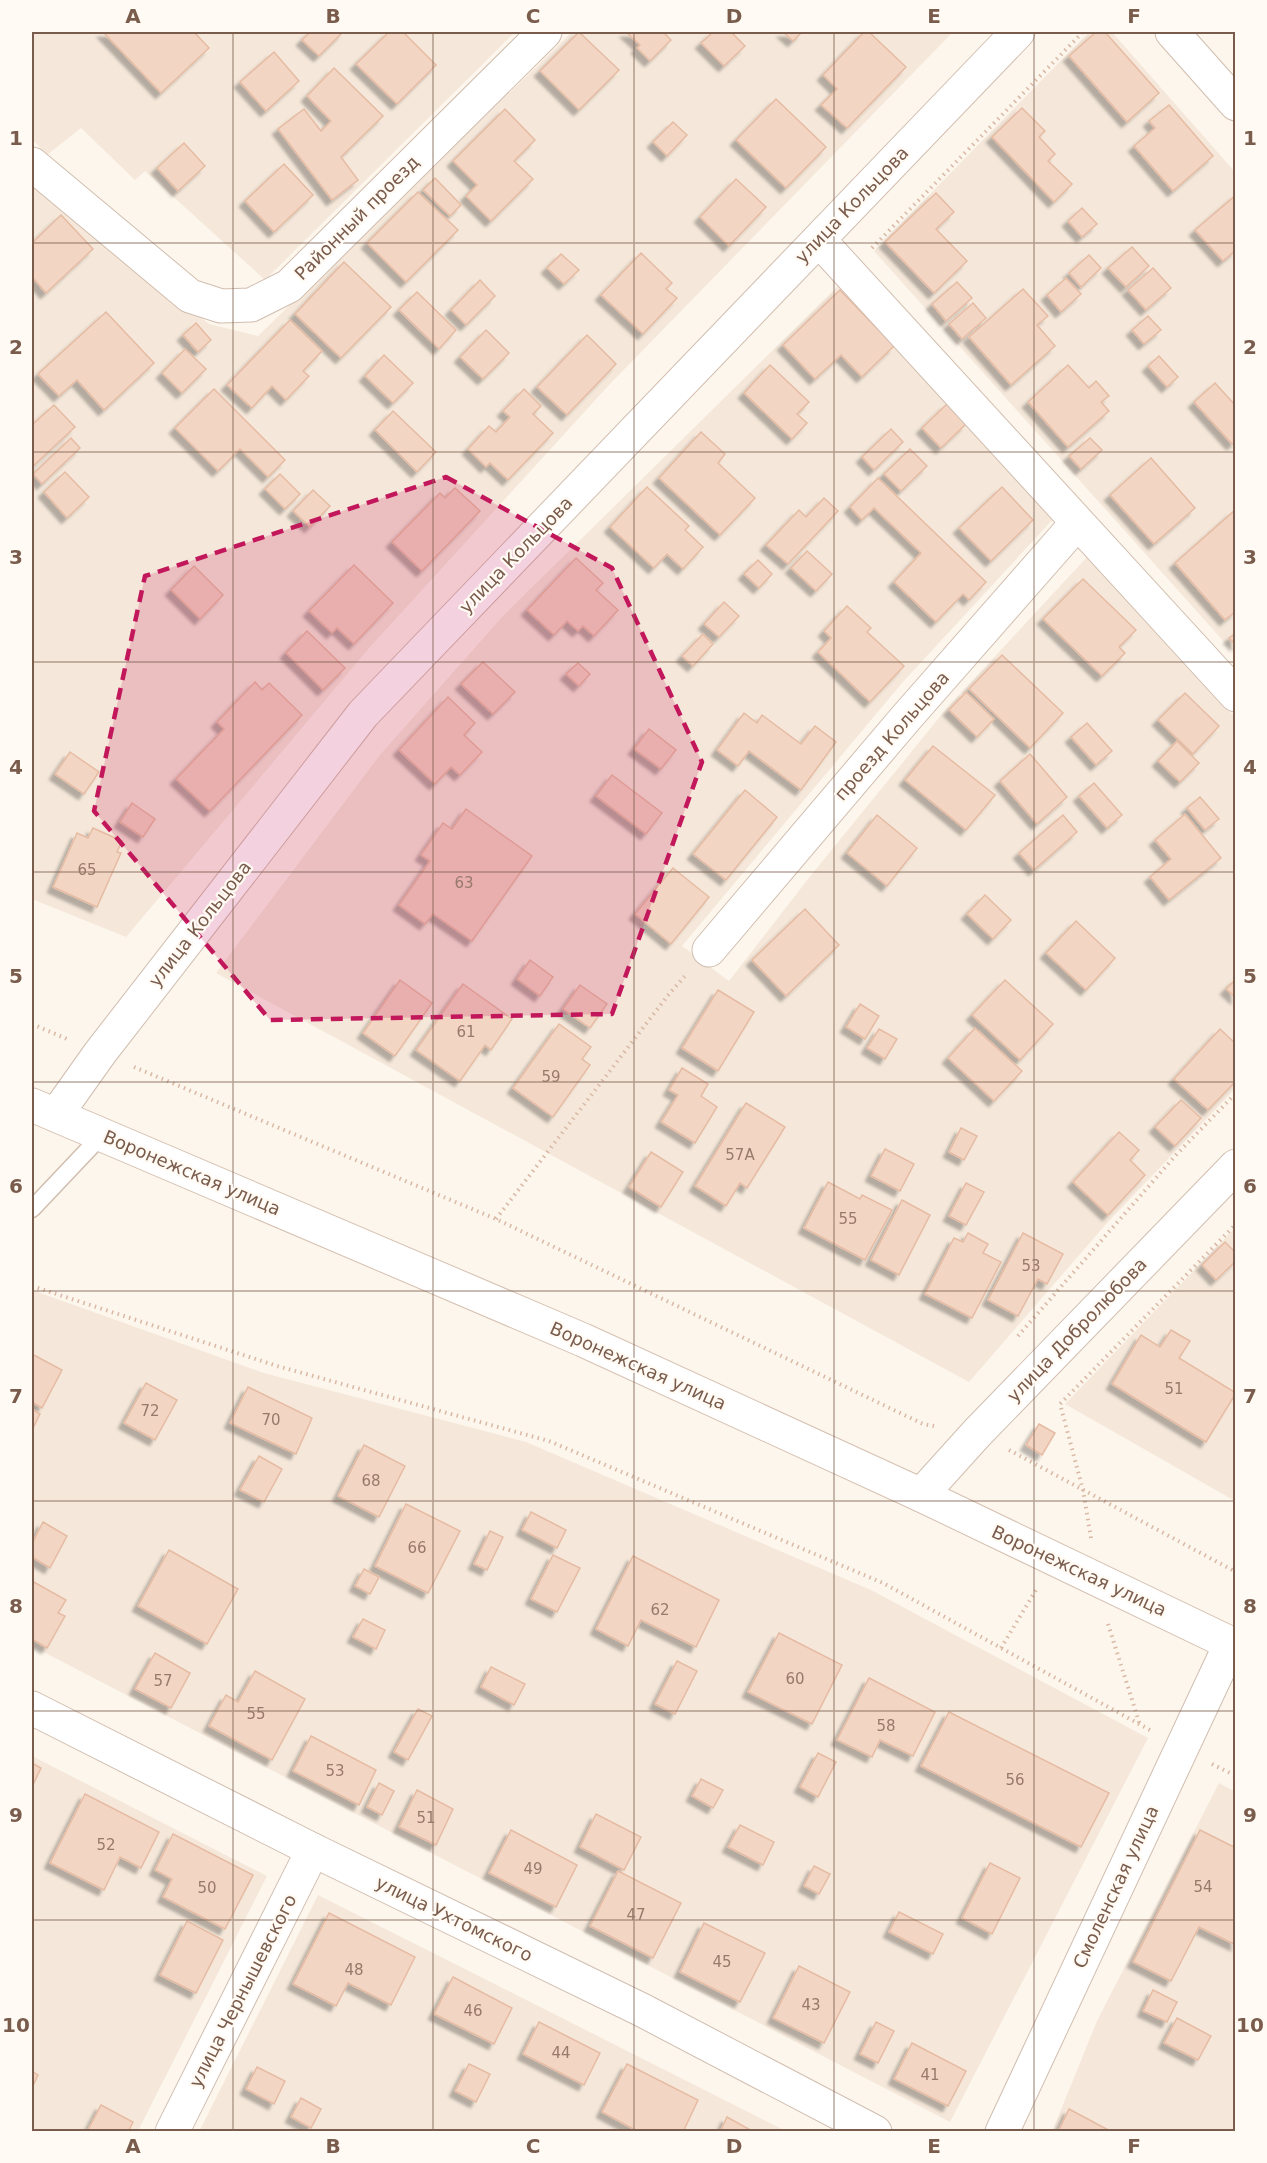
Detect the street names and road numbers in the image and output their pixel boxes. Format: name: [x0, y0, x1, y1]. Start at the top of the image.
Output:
street label: улица Кольцова: [791, 142, 913, 267]
street label: Районный проезд: [290, 151, 423, 284]
street label: улица Кольцова: [455, 492, 577, 617]
street label: проезд Кольцова: [830, 667, 953, 804]
street label: улица Кольцова: [144, 857, 255, 991]
street label: Воронежская улица: [100, 1126, 284, 1219]
street label: улица Добролюбова: [1002, 1253, 1151, 1406]
street label: Воронежская улица: [547, 1317, 729, 1414]
street label: Воронежская улица: [989, 1521, 1170, 1620]
street label: Смоленская улица: [1069, 1802, 1162, 1971]
street label: улица Ухтомского: [372, 1871, 536, 1966]
street label: улица Чернышевского: [185, 1891, 301, 2091]

